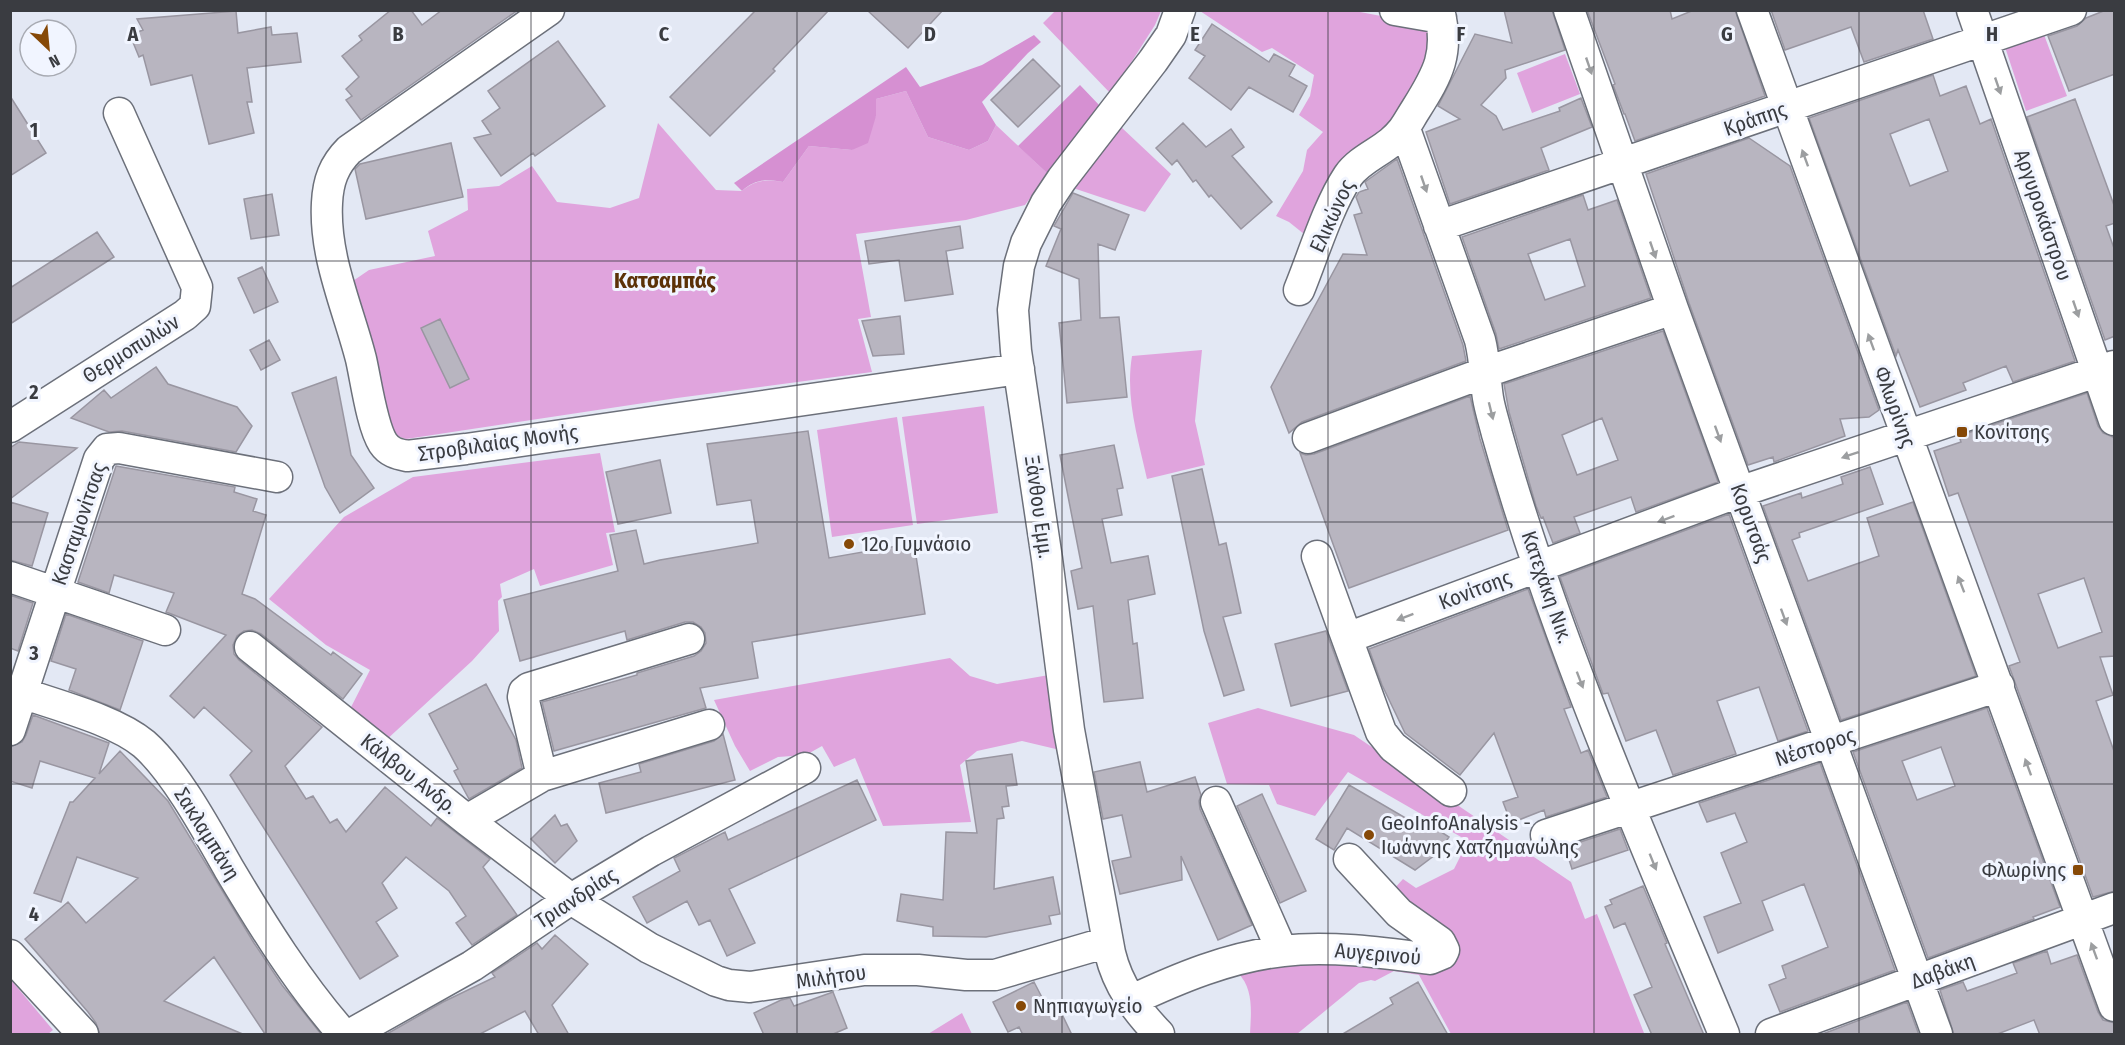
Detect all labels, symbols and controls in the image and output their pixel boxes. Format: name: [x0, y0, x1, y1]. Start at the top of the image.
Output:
north arrow: [18, 18, 78, 78]
text: A: [127, 22, 140, 46]
text: B: [392, 22, 404, 46]
text: C: [659, 22, 670, 46]
text: D: [924, 22, 936, 46]
text: E: [1190, 22, 1200, 46]
text: F: [1457, 22, 1466, 46]
text: G: [1721, 22, 1733, 46]
text: H: [1986, 22, 1998, 46]
text: N: [46, 50, 63, 72]
one-way arrow: [1584, 57, 1594, 75]
one-way arrow: [1994, 77, 2004, 95]
street label: Κράπης: [1720, 96, 1790, 142]
text: 1: [30, 118, 38, 142]
street label: Αργυροκάστρου: [2008, 146, 2078, 284]
one-way arrow: [1800, 149, 1810, 167]
street label: Ελικώνος: [1304, 175, 1360, 257]
one-way arrow: [1420, 175, 1430, 193]
one-way arrow: [1648, 241, 1658, 259]
district label: Κατσαμπάς: [614, 267, 716, 294]
one-way arrow: [2072, 300, 2082, 318]
street label: Θερμοπυλών: [78, 309, 184, 389]
one-way arrow: [1866, 332, 1876, 350]
street label: Φλωρίνης: [1868, 363, 1922, 451]
text: 2: [28, 380, 39, 404]
one-way arrow: [1487, 401, 1497, 420]
street label: Στροβιλαίας Μονής: [416, 419, 580, 467]
place label: Κονίτσης: [1974, 419, 2050, 445]
one-way arrow: [1714, 425, 1724, 443]
marker: Κονίτσης: [1955, 425, 1969, 439]
one-way arrow: [1841, 450, 1859, 460]
street label: Ξάνθου Εμμ.: [1019, 454, 1059, 560]
street label: Κασταμονίτσας: [46, 459, 112, 589]
street label: Κορυτσάς: [1725, 480, 1777, 566]
one-way arrow: [1657, 515, 1675, 525]
street label: Κατεχάκη Νικ.: [1516, 527, 1578, 647]
place label: 12o Γυμνάσιο: [861, 531, 971, 557]
marker: 12o Γυμνάσιο: [842, 537, 856, 551]
street label: Κονίτσης: [1435, 564, 1515, 616]
one-way arrow: [1956, 575, 1965, 593]
one-way arrow: [1780, 608, 1790, 626]
one-way arrow: [1396, 612, 1414, 622]
text: 3: [28, 641, 39, 665]
one-way arrow: [1576, 672, 1586, 690]
street label: Νέστορος: [1772, 722, 1858, 772]
street label: Κάλβου Ανδρ.: [355, 728, 463, 820]
one-way arrow: [2023, 758, 2033, 776]
street label: Σακλαμπάνη: [168, 783, 246, 885]
place label: GeoInfoAnalysis - Ιωάννης Χατζημανώλης: [1381, 810, 1579, 860]
marker: GeoInfoAnalysis - Ιωάννης Χατζημανώλης: [1362, 828, 1376, 842]
one-way arrow: [1648, 853, 1658, 871]
place label: Φλωρίνης: [1982, 857, 2066, 883]
street label: Τριανδρίας: [530, 862, 622, 934]
marker: Φλωρίνης: [2071, 863, 2085, 877]
text: 4: [29, 902, 39, 926]
street label: Αυγερινού: [1334, 937, 1422, 971]
one-way arrow: [2089, 941, 2099, 959]
street label: Δαβάκη: [1907, 947, 1979, 995]
street label: Μιλήτου: [794, 959, 868, 995]
place label: Νηπιαγωγείο: [1033, 993, 1143, 1019]
marker: Νηπιαγωγείο: [1014, 999, 1028, 1013]

